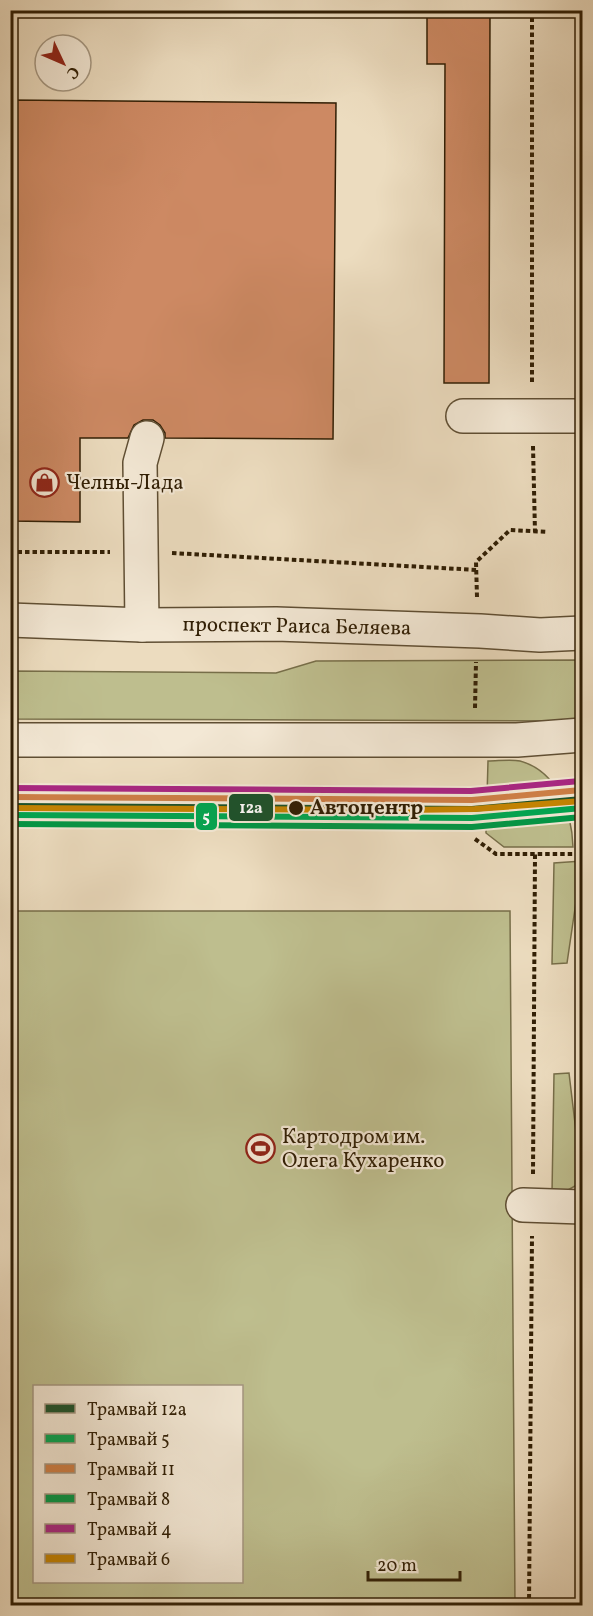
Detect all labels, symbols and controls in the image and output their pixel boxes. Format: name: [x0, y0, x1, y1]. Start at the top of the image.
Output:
north arrow: [33, 33, 93, 93]
text: С: [61, 61, 84, 83]
shop icon: Челны-Лада: [29, 467, 61, 499]
place label: Челны-Лада: [66, 469, 184, 498]
street label: проспект Раиса Беляева: [182, 611, 412, 643]
line badge: 12а: [228, 793, 274, 822]
place label: Автоцентр: [310, 794, 423, 823]
text: 12а: [239, 798, 263, 820]
marker: Автоцентр: [287, 799, 305, 817]
line badge: 5: [195, 802, 218, 831]
text: 5: [202, 807, 210, 829]
place label: Картодром им. Олега Кухаренко: [282, 1123, 444, 1176]
sports icon: Картодром им. Олега Кухаренко: [245, 1133, 277, 1165]
legend: [33, 1385, 243, 1583]
text: Трамвай 12а: [87, 1398, 187, 1423]
text: Трамвай 5: [87, 1428, 170, 1453]
text: Трамвай 11: [87, 1458, 175, 1483]
text: Трамвай 8: [87, 1488, 170, 1513]
text: Трамвай 4: [87, 1518, 172, 1543]
scale bar: [368, 1544, 460, 1582]
text: Трамвай 6: [87, 1548, 170, 1573]
text: 20 m: [377, 1554, 417, 1579]

